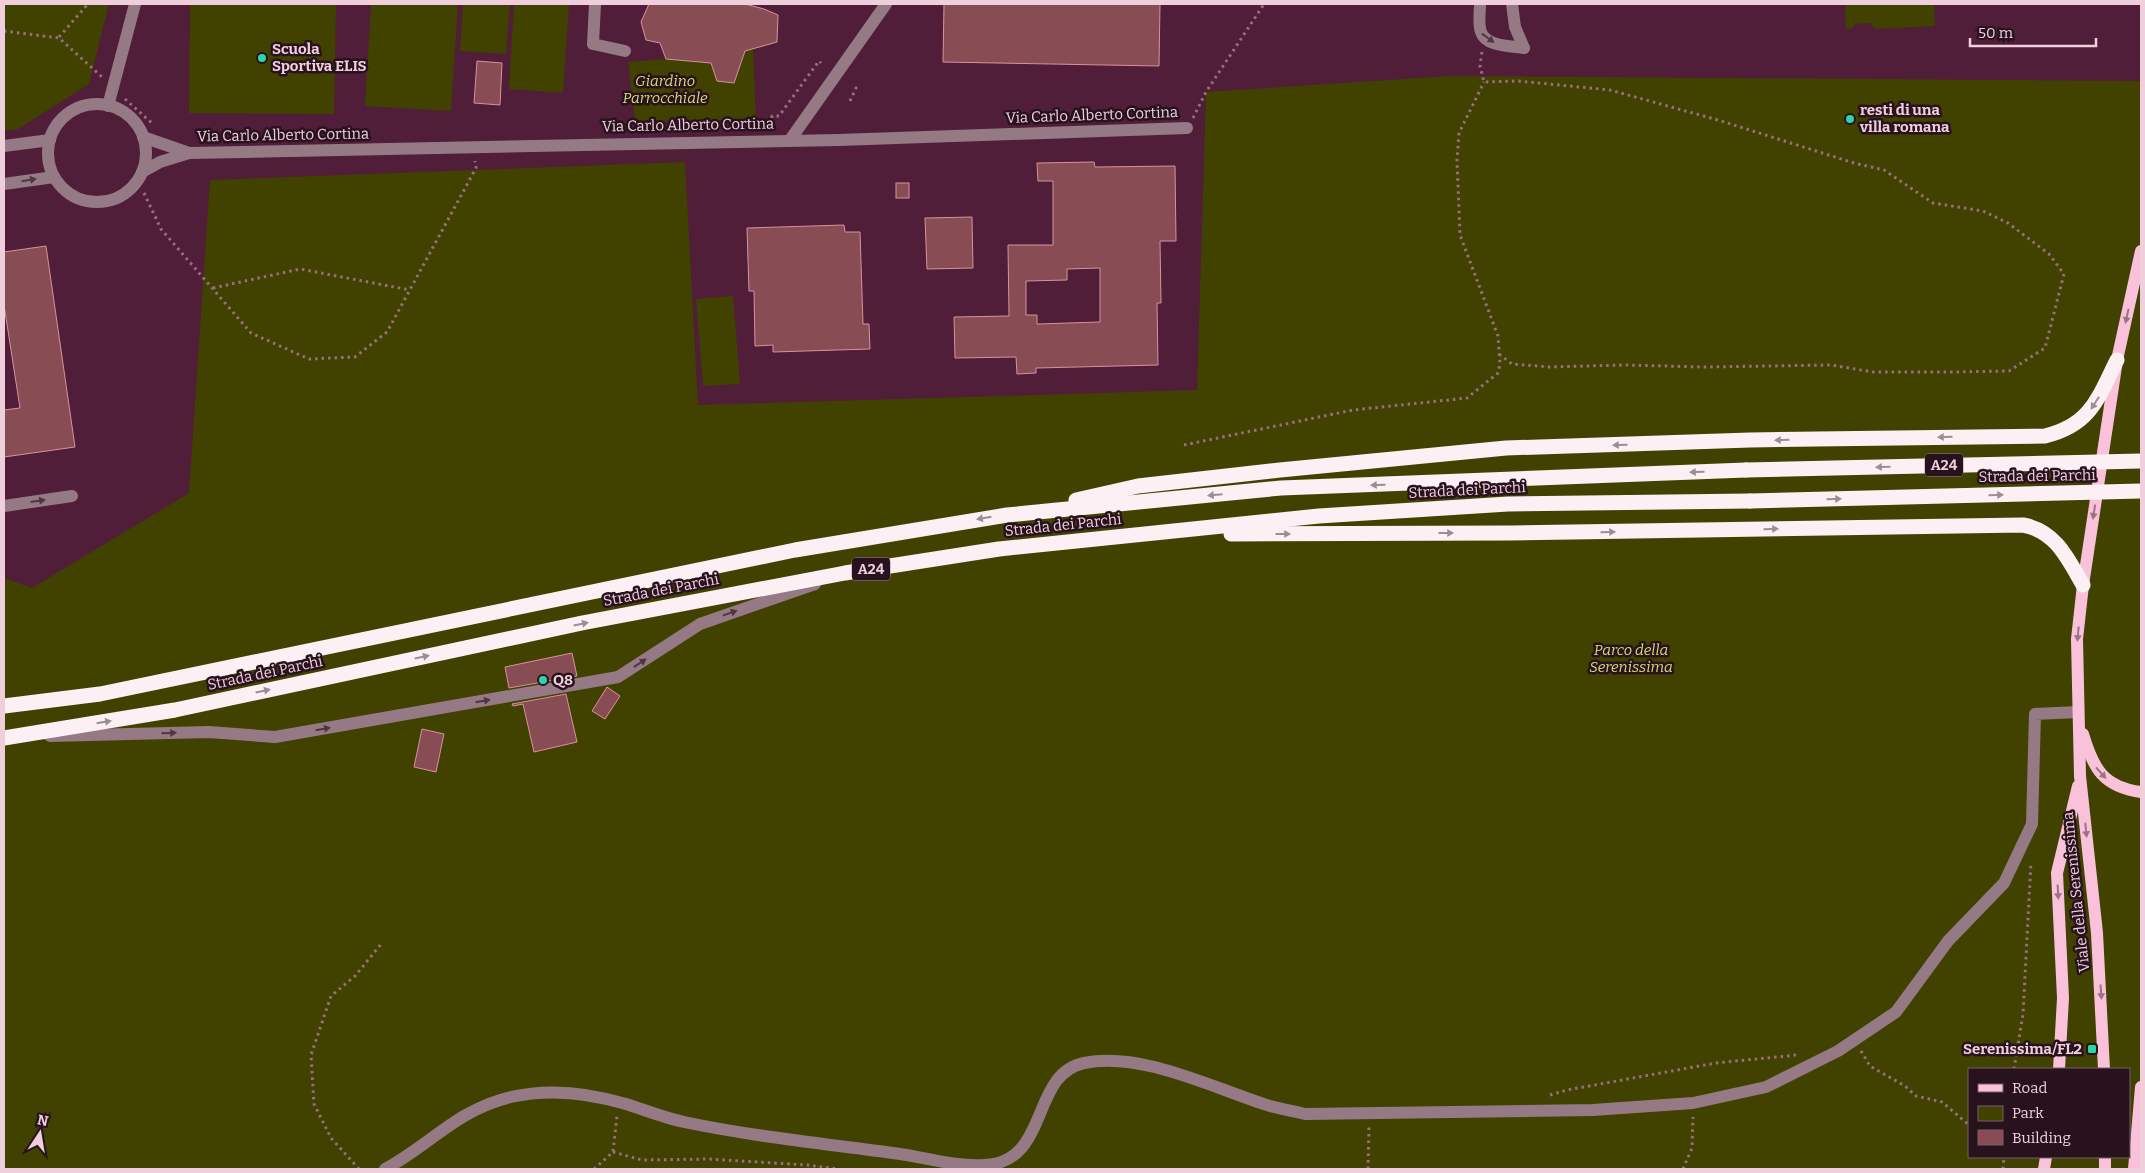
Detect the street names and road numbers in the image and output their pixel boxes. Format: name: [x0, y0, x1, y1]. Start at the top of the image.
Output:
street label: Via Carlo Alberto Cortina: [1006, 103, 1178, 127]
street label: Via Carlo Alberto Cortina: [602, 114, 774, 136]
street label: Via Carlo Alberto Cortina: [197, 124, 369, 146]
road number: A24: [1925, 454, 1963, 476]
street label: Strada dei Parchi: [1978, 466, 2096, 486]
street label: Strada dei Parchi: [1408, 478, 1527, 502]
street label: Strada dei Parchi: [1004, 510, 1123, 540]
road number: A24: [852, 558, 890, 580]
street label: Strada dei Parchi: [602, 570, 721, 610]
street label: Strada dei Parchi: [206, 652, 325, 694]
street label: Viale della Serenissima: [2059, 811, 2093, 973]

